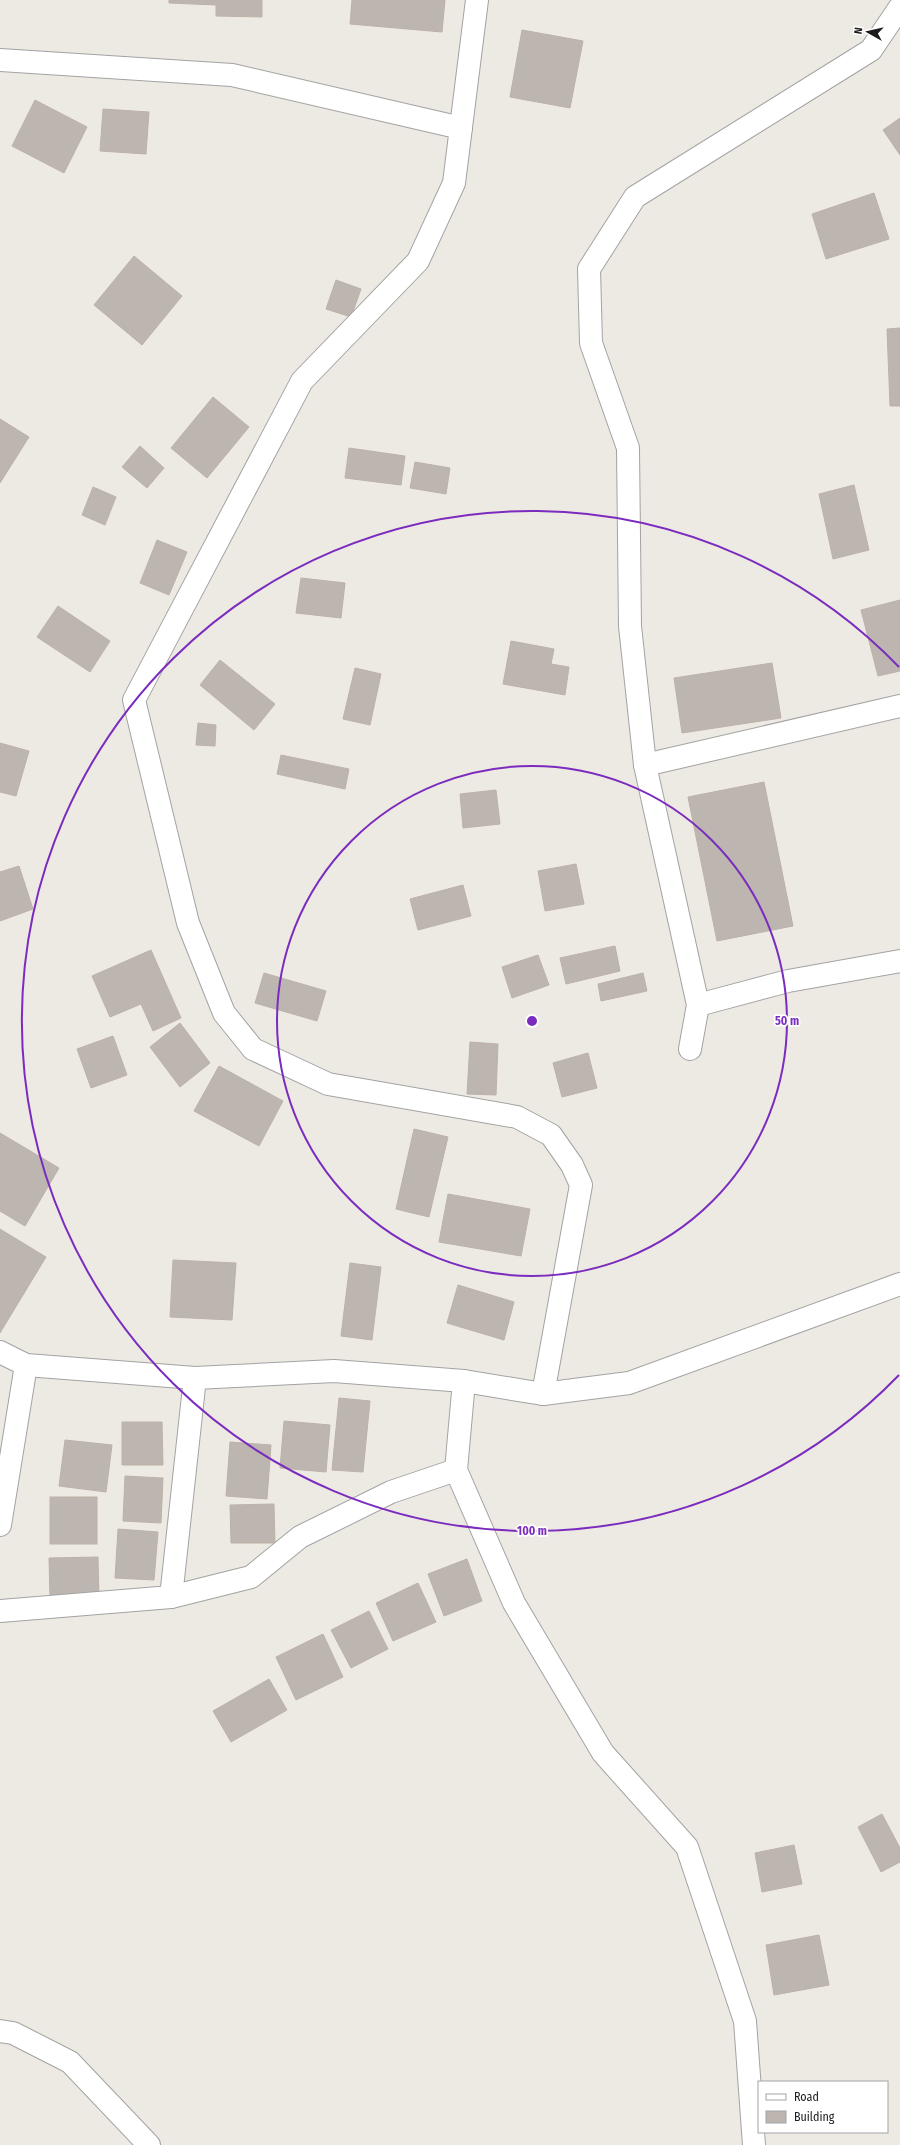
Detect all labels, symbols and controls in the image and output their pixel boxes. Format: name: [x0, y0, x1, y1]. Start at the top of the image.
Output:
north arrow: [848, 12, 888, 52]
text: N: [852, 27, 865, 35]
centre of rings: [525, 1014, 539, 1028]
text: 50 m: [775, 1014, 799, 1028]
text: 100 m: [517, 1524, 547, 1538]
legend: [758, 2081, 888, 2133]
text: Road: [794, 2090, 819, 2104]
text: Building: [794, 2110, 835, 2124]

